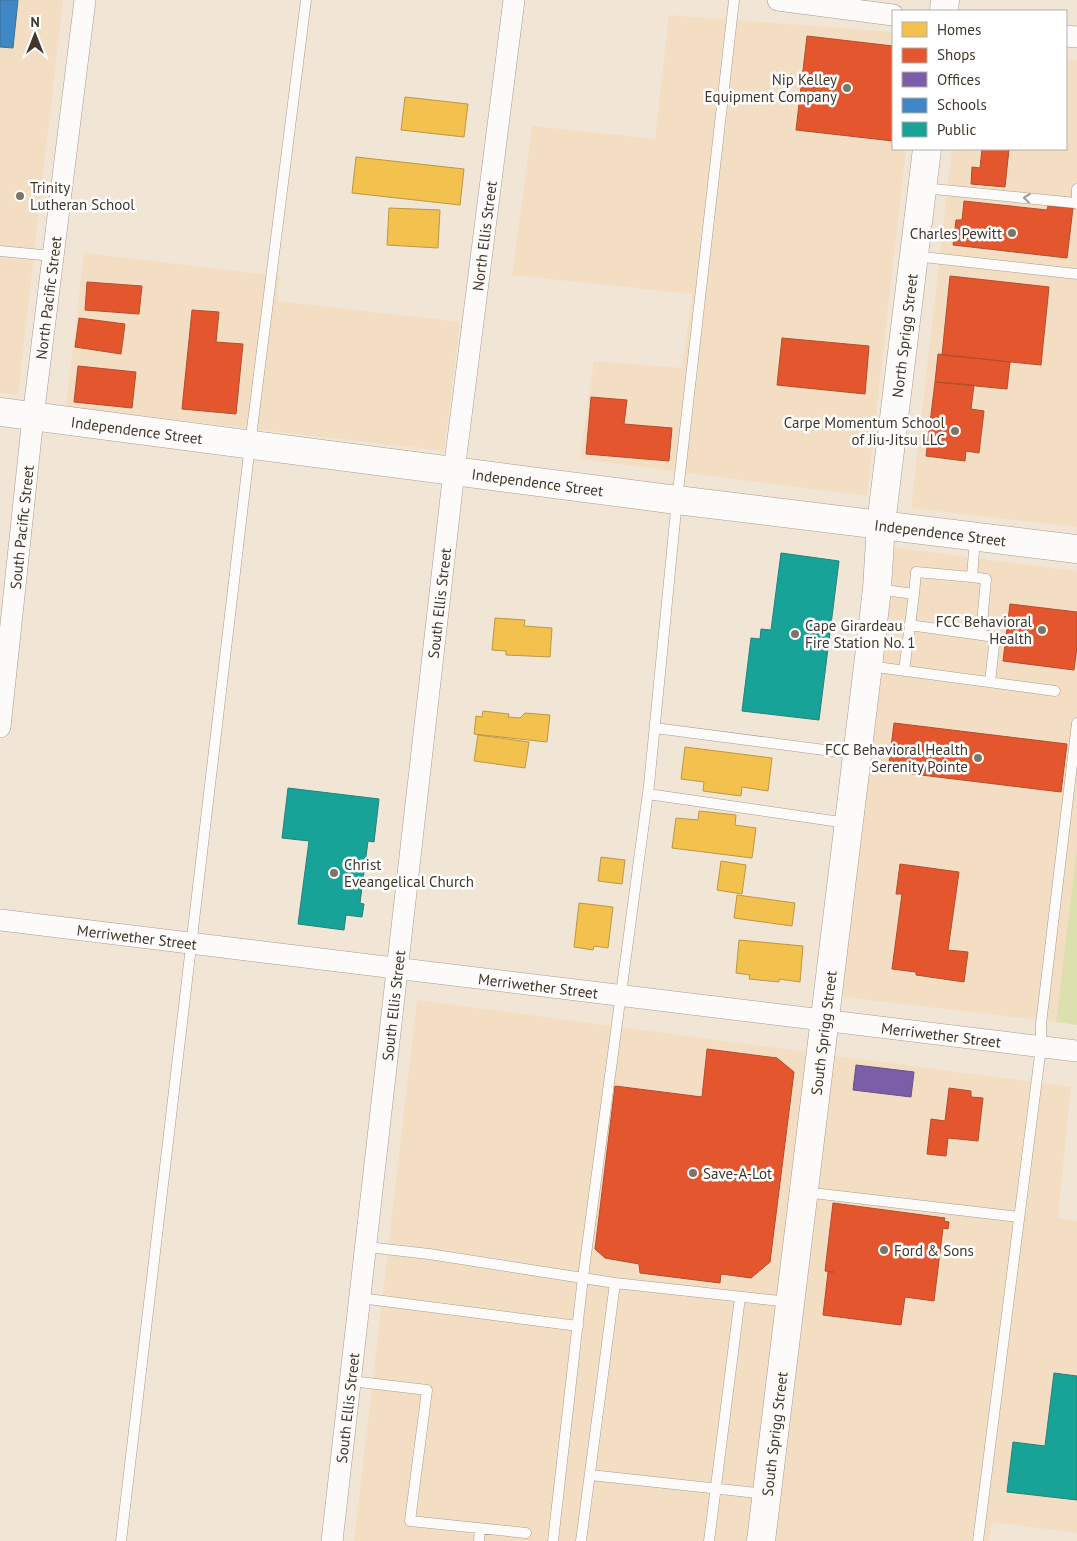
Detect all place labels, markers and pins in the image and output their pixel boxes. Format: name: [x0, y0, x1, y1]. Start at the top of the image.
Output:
place label: Nip Kelley Equipment Company: [705, 70, 837, 106]
marker: Nip Kelley Equipment Company: [841, 82, 853, 94]
place label: Trinity Lutheran School: [30, 178, 135, 214]
marker: Trinity Lutheran School: [14, 190, 26, 202]
place label: Charles Pewitt: [910, 224, 1002, 243]
marker: Charles Pewitt: [1006, 227, 1018, 239]
place label: Carpe Momentum School of Jiu-Jitsu LLC: [784, 413, 946, 449]
marker: Carpe Momentum School of Jiu-Jitsu LLC: [949, 425, 961, 437]
place label: FCC Behavioral Health: [936, 612, 1033, 648]
place label: Cape Girardeau Fire Station No. 1: [805, 616, 916, 652]
marker: FCC Behavioral Health: [1036, 624, 1048, 636]
marker: Cape Girardeau Fire Station No. 1: [789, 628, 801, 640]
place label: FCC Behavioral Health Serenity Pointe: [825, 740, 968, 776]
marker: FCC Behavioral Health Serenity Pointe: [972, 752, 984, 764]
place label: Christ Eveangelical Church: [344, 855, 474, 891]
marker: Christ Eveangelical Church: [328, 867, 340, 879]
place label: Save-A-Lot: [703, 1164, 772, 1183]
marker: Save-A-Lot: [687, 1167, 699, 1179]
place label: Ford & Sons: [894, 1241, 974, 1260]
marker: Ford & Sons: [878, 1244, 890, 1256]

